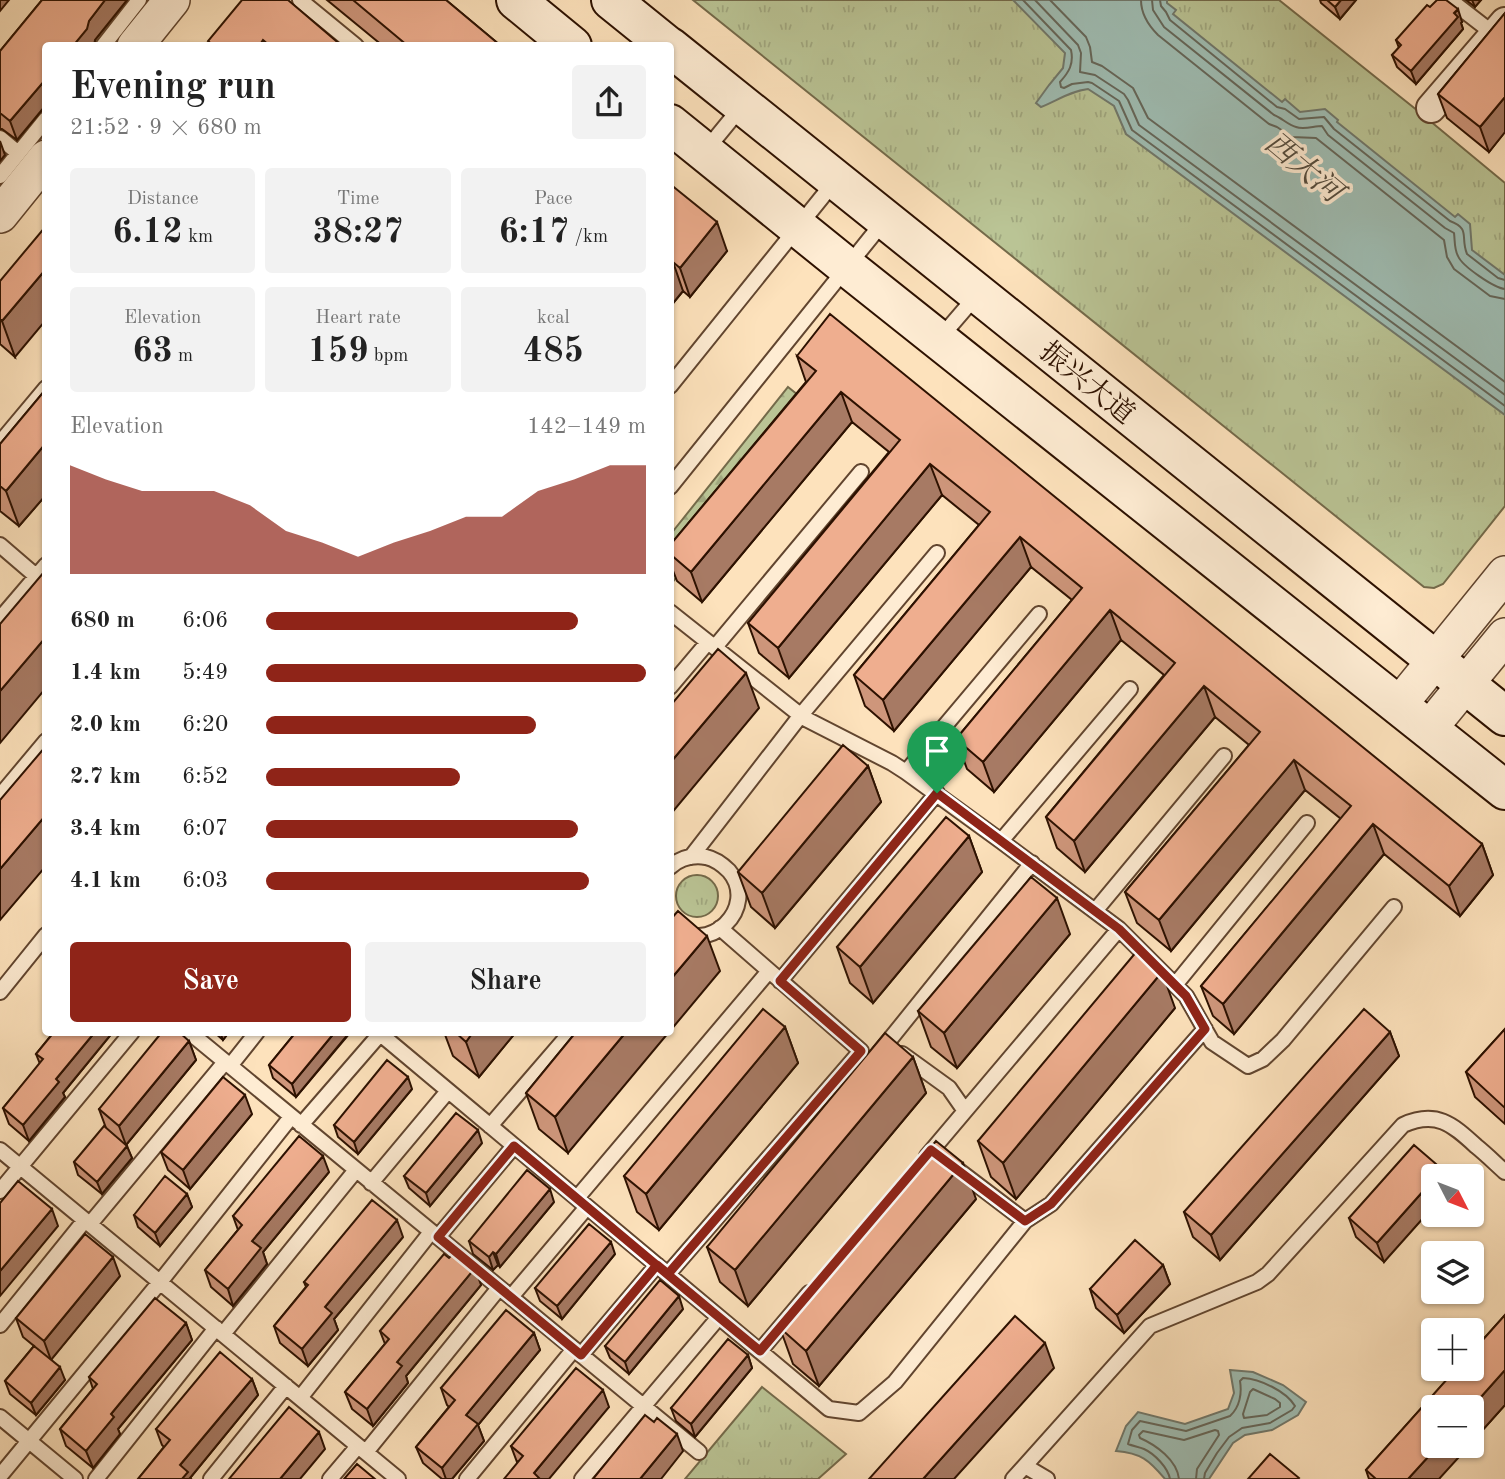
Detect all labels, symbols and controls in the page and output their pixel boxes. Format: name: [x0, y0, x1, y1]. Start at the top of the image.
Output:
button: share: [572, 65, 646, 139]
text: Evening run: [70, 69, 276, 107]
text: 21:52 · 9 × 680 m: [70, 116, 262, 139]
water label: 西大河: [1259, 126, 1353, 212]
text: Distance: [127, 190, 198, 209]
text: Time: [337, 190, 379, 209]
text: Pace: [534, 190, 573, 209]
text: 6.12: [112, 215, 183, 250]
text: 38:27: [312, 215, 404, 250]
text: 6:17: [499, 215, 569, 250]
text: km: [183, 228, 213, 247]
text: /km: [569, 228, 608, 247]
text: Elevation: [124, 309, 201, 328]
text: Heart rate: [315, 309, 401, 328]
text: kcal: [537, 309, 570, 328]
text: 63: [132, 334, 173, 369]
text: 159: [308, 334, 368, 369]
text: 485: [523, 334, 584, 369]
street label: 振兴大道: [1034, 336, 1140, 430]
text: m: [173, 347, 193, 366]
text: bpm: [368, 347, 408, 366]
text: Elevation: [70, 415, 164, 438]
text: 142–149 m: [527, 415, 646, 438]
text: 680 m: [70, 609, 135, 632]
text: 6:06: [182, 609, 228, 632]
text: 1.4 km: [70, 661, 141, 684]
text: 5:49: [182, 661, 228, 684]
text: 2.0 km: [70, 713, 141, 736]
text: 6:20: [182, 713, 228, 736]
pin: [907, 721, 967, 793]
icon: arrive: [918, 732, 956, 770]
text: 2.7 km: [70, 765, 141, 788]
text: 6:52: [182, 765, 228, 788]
text: 3.4 km: [70, 817, 141, 840]
text: 6:07: [182, 817, 228, 840]
text: 4.1 km: [70, 869, 141, 892]
text: 6:03: [182, 869, 228, 892]
button: Save: [70, 942, 351, 1022]
button: Share: [365, 942, 646, 1022]
north arrow: [1421, 1164, 1484, 1227]
map controls: [1421, 1164, 1484, 1458]
button: layers: [1421, 1241, 1484, 1304]
button: +: [1421, 1318, 1484, 1381]
button: −: [1421, 1395, 1484, 1458]

